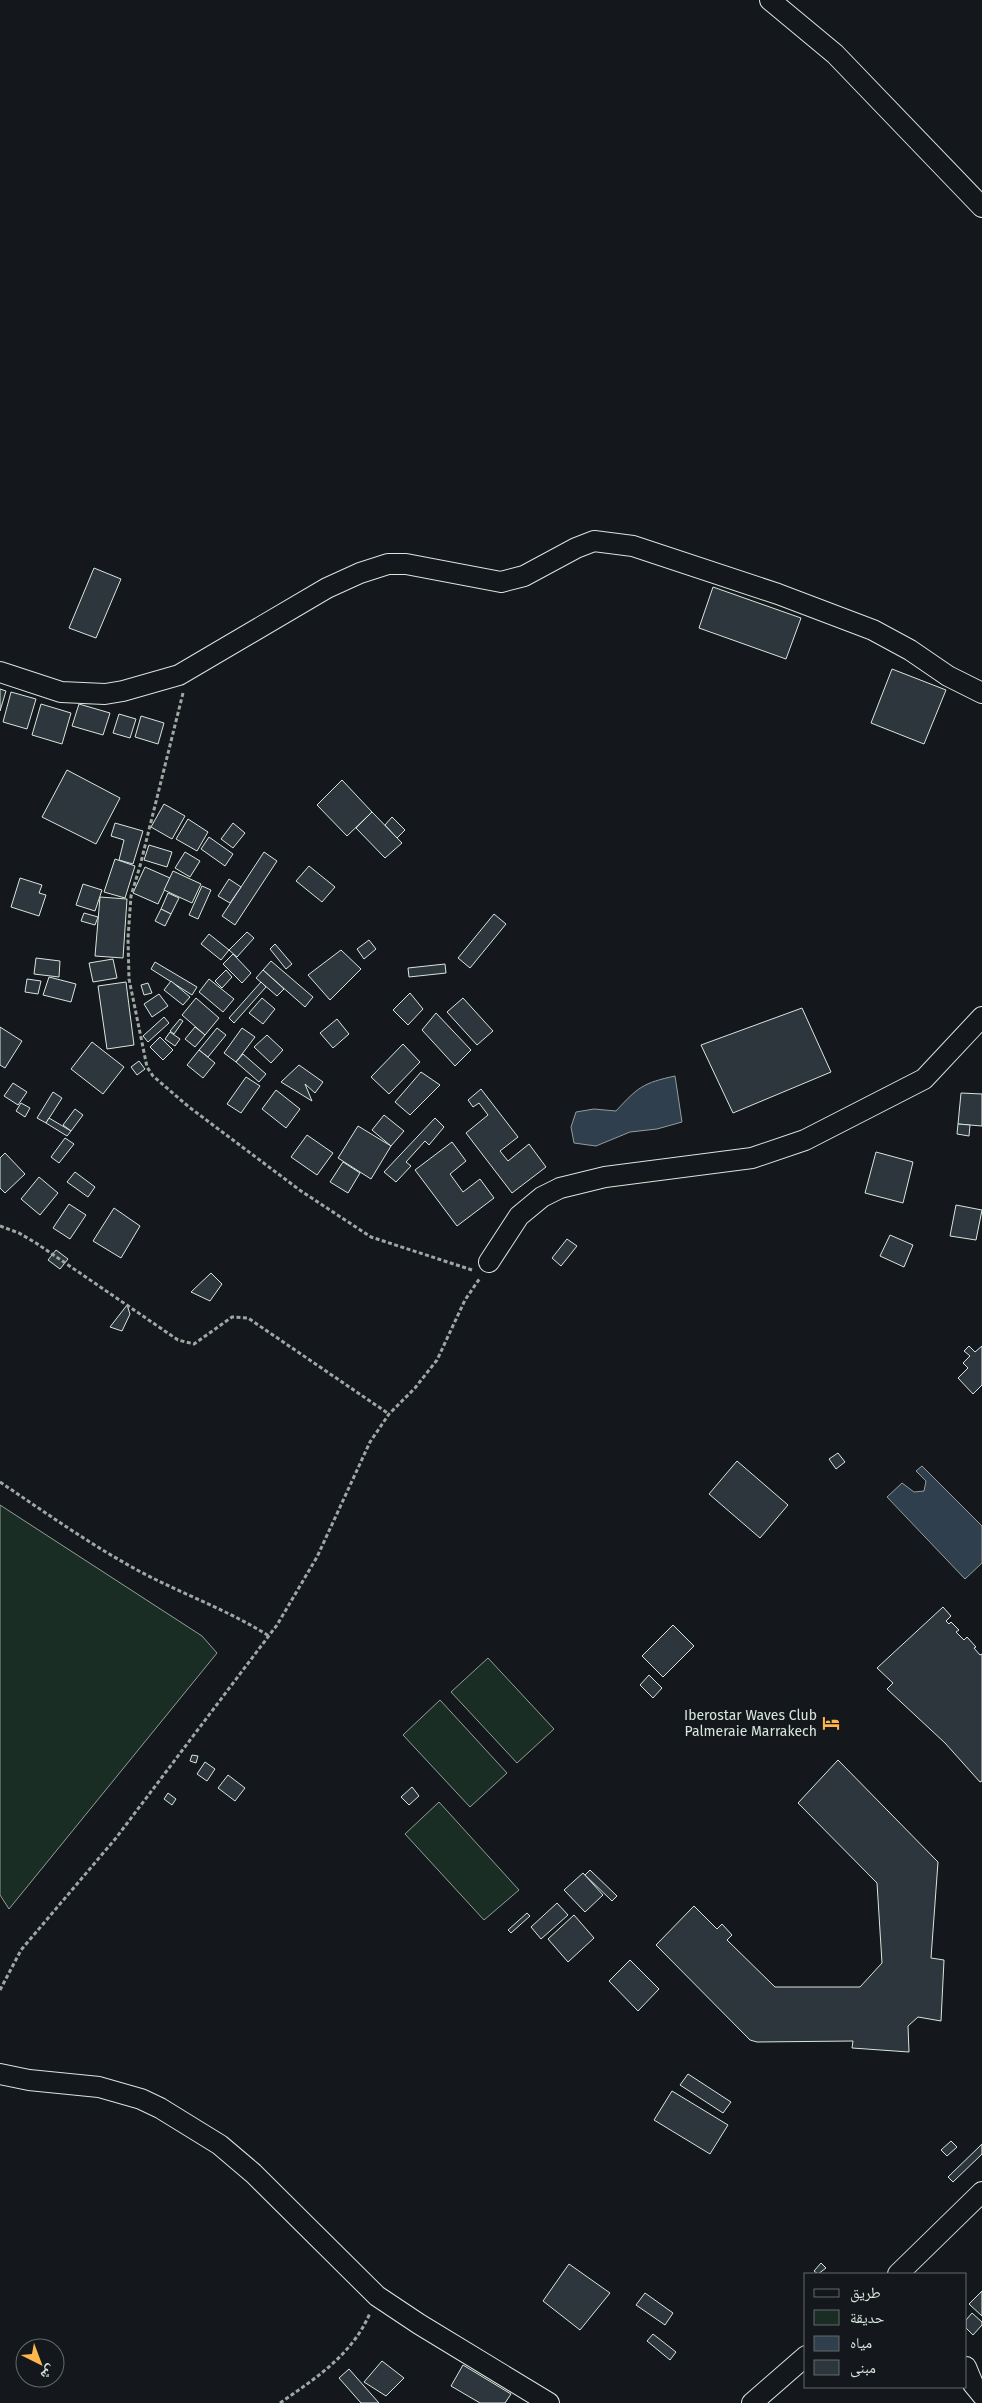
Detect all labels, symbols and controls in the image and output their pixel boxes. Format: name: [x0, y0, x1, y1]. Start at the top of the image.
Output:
place label: Iberostar Waves Club Palmeraie Marrakech: [684, 1707, 817, 1740]
hotel icon: Iberostar Waves Club Palmeraie Marrakech: [821, 1713, 841, 1733]
legend: [804, 2273, 967, 2388]
text: طريق: [850, 2284, 881, 2303]
text: حديقة: [850, 2309, 885, 2327]
text: مياه: [850, 2334, 872, 2352]
north arrow: [15, 2338, 65, 2388]
text: مبنى: [850, 2359, 876, 2378]
text: ش: [37, 2361, 60, 2384]

